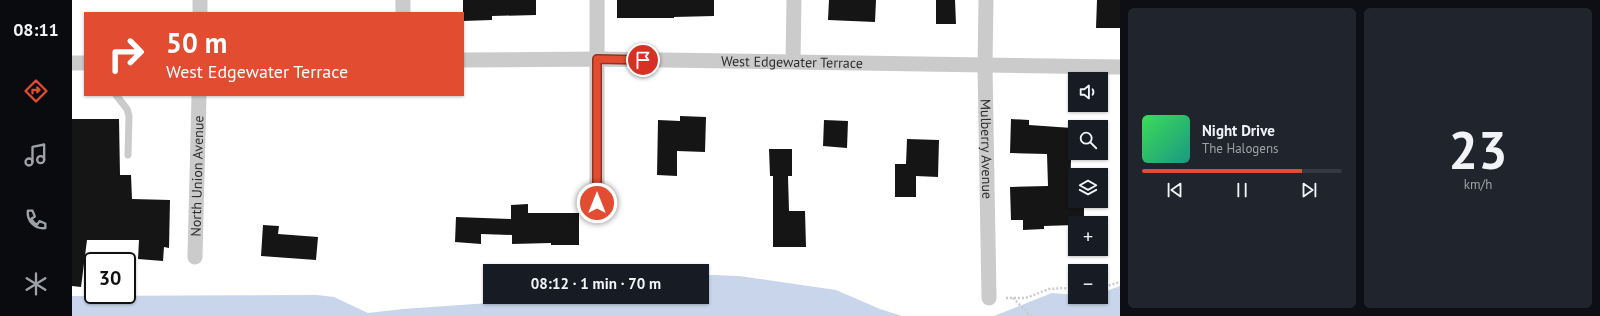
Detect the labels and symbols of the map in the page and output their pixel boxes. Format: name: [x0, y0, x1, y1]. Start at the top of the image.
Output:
pin: [626, 43, 660, 77]
street label: West Edgewater Terrace: [721, 52, 863, 72]
street label: Mulberry Avenue: [977, 99, 996, 199]
street label: North Union Avenue: [187, 115, 207, 237]
position arrow: [576, 182, 618, 224]
speed limit sign: 30: [84, 252, 136, 304]

